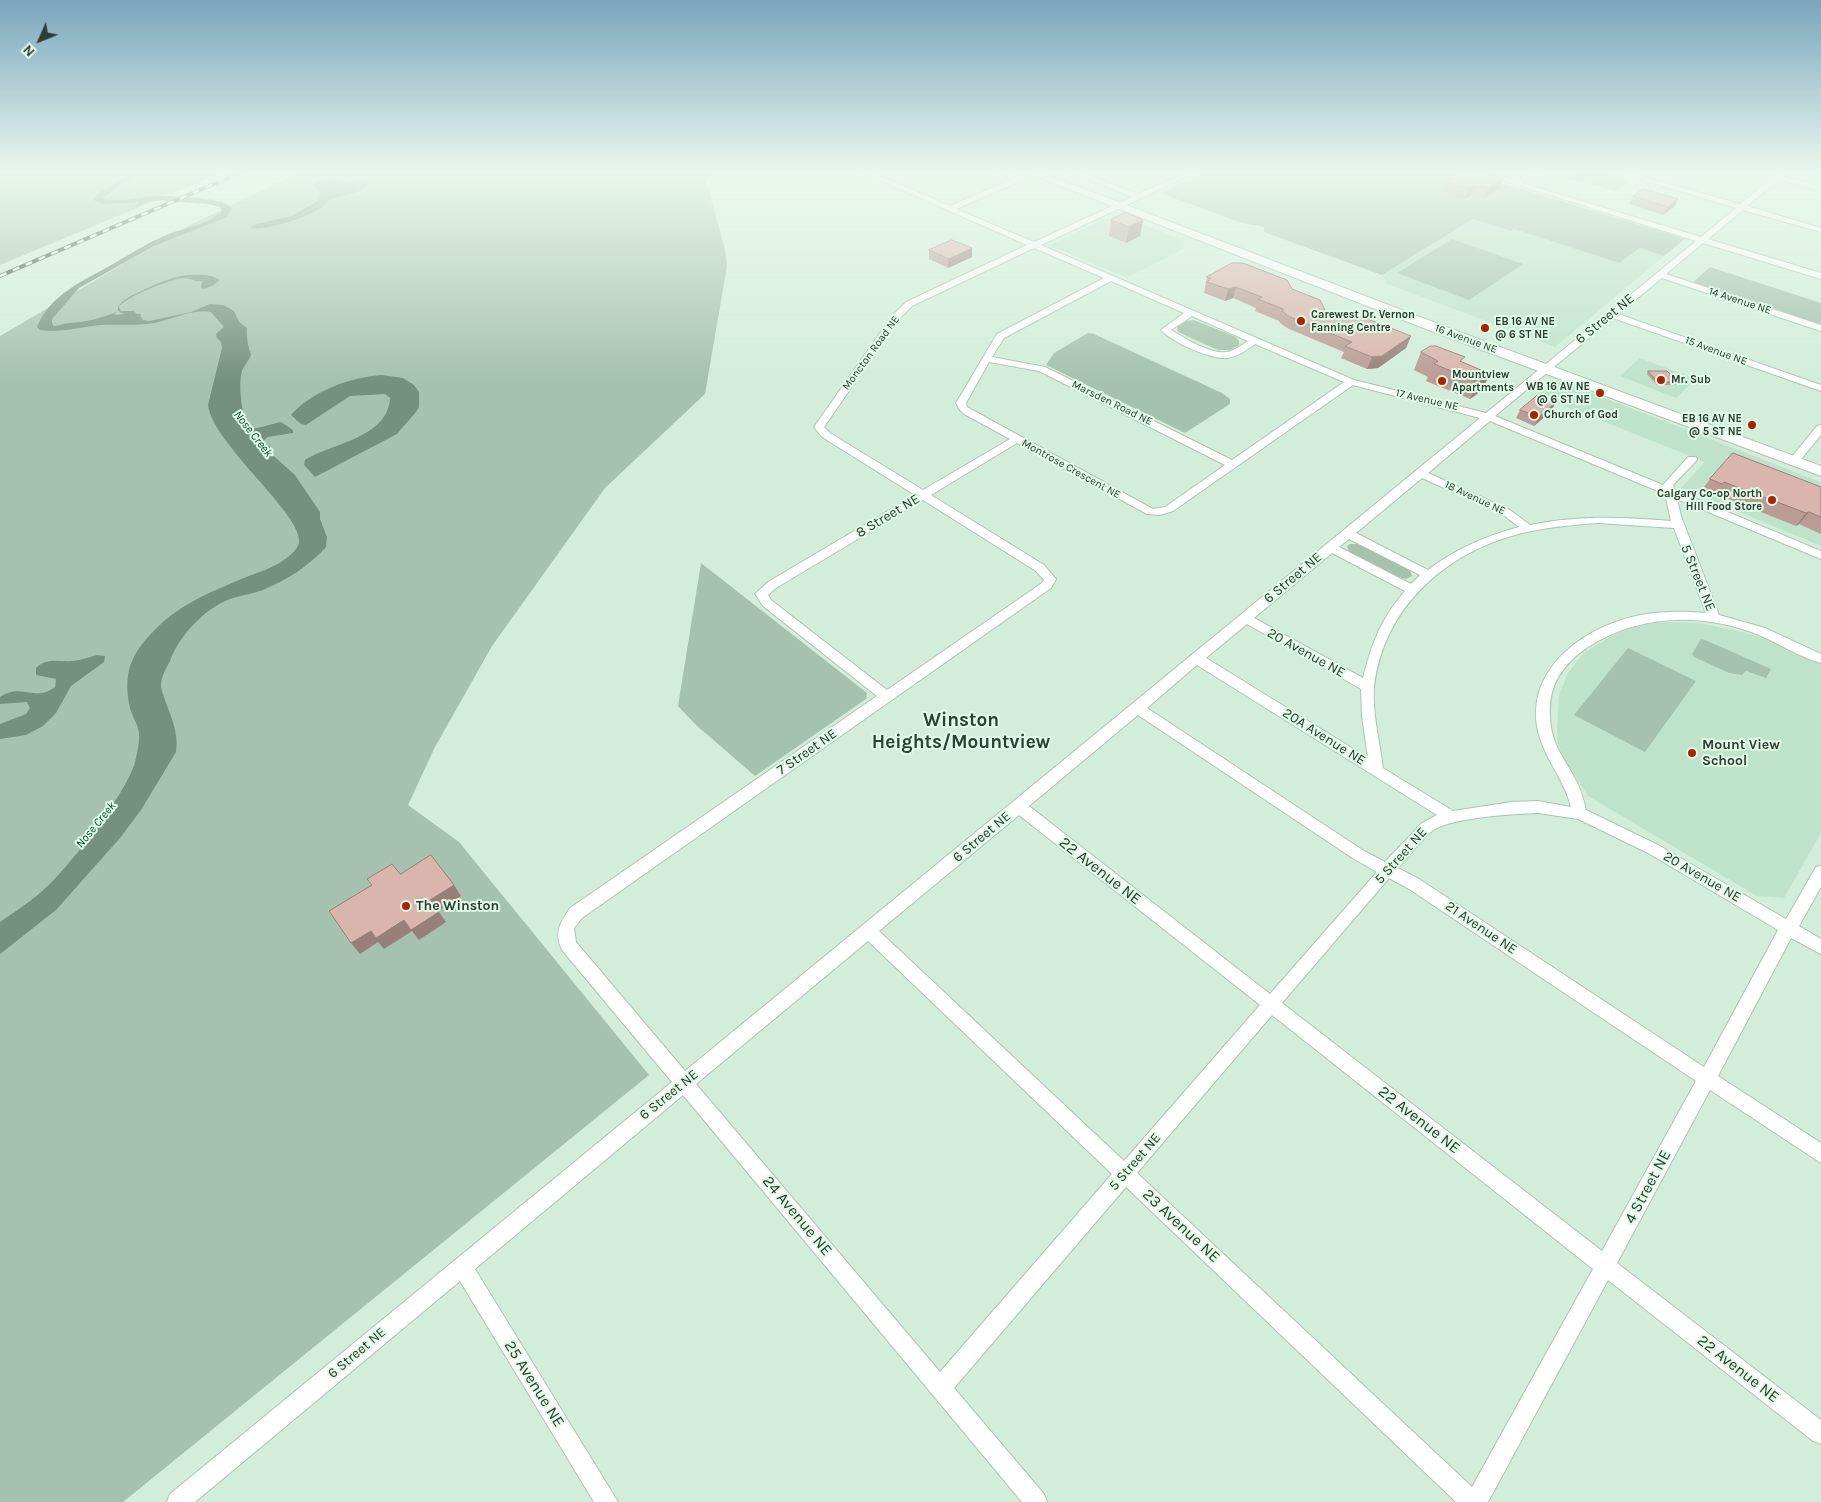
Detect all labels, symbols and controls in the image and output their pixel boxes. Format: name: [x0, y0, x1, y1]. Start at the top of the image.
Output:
north arrow: [15, 15, 65, 65]
text: N: [19, 41, 38, 60]
street label: 14 Avenue NE: [1707, 285, 1773, 317]
street label: 6 Street NE: [1572, 290, 1638, 348]
place label: Carewest Dr. Vernon Fanning Centre: [1311, 308, 1415, 334]
street label: Moncton Road NE: [840, 313, 902, 393]
marker: Carewest Dr. Vernon Fanning Centre: [1295, 315, 1307, 327]
place label: EB 16 AV NE @ 6 ST NE: [1495, 315, 1555, 341]
street label: 16 Avenue NE: [1433, 322, 1499, 356]
marker: EB 16 AV NE @ 6 ST NE: [1479, 322, 1491, 334]
street label: 15 Avenue NE: [1683, 334, 1749, 368]
place label: Mountview Apartments: [1452, 368, 1514, 394]
place label: Mr. Sub: [1671, 373, 1711, 387]
marker: Mr. Sub: [1655, 374, 1667, 386]
marker: Mountview Apartments: [1436, 375, 1448, 387]
street label: Marsden Road NE: [1069, 378, 1155, 428]
place label: WB 16 AV NE @ 6 ST NE: [1526, 380, 1590, 406]
street label: 17 Avenue NE: [1394, 386, 1460, 414]
marker: WB 16 AV NE @ 6 ST NE: [1594, 387, 1606, 399]
water label: Nose Creek: [230, 408, 276, 460]
place label: Church of God: [1544, 408, 1618, 422]
marker: Church of God: [1528, 409, 1540, 421]
place label: EB 16 AV NE @ 5 ST NE: [1682, 412, 1742, 438]
marker: EB 16 AV NE @ 5 ST NE: [1746, 419, 1758, 431]
street label: Montrose Crescent NE: [1019, 436, 1123, 502]
street label: 18 Avenue NE: [1443, 478, 1507, 518]
place label: Calgary Co-op North Hill Food Store: [1657, 487, 1762, 513]
street label: 8 Street NE: [853, 490, 923, 542]
marker: Calgary Co-op North Hill Food Store: [1766, 494, 1778, 506]
street label: 5 Street NE: [1677, 542, 1719, 614]
street label: 6 Street NE: [1261, 549, 1325, 607]
street label: 20 Avenue NE: [1264, 625, 1348, 681]
street label: 20A Avenue NE: [1279, 705, 1369, 769]
district label: Winston Heights/Mountview: [872, 710, 1050, 754]
street label: 7 Street NE: [774, 725, 840, 779]
place label: Mount View School: [1702, 737, 1780, 770]
marker: Mount View School: [1686, 747, 1698, 759]
water label: Nose Creek: [73, 799, 119, 851]
street label: 6 Street NE: [950, 808, 1014, 866]
street label: 5 Street NE: [1371, 824, 1431, 888]
street label: 22 Avenue NE: [1055, 833, 1145, 909]
street label: 20 Avenue NE: [1660, 848, 1744, 906]
place label: The Winston: [416, 898, 499, 914]
street label: 21 Avenue NE: [1442, 898, 1520, 958]
marker: The Winston: [400, 900, 412, 912]
street label: 6 Street NE: [636, 1066, 702, 1124]
street label: 22 Avenue NE: [1374, 1082, 1464, 1158]
street label: 5 Street NE: [1106, 1130, 1164, 1194]
street label: 4 Street NE: [1621, 1147, 1675, 1227]
street label: 24 Avenue NE: [758, 1172, 836, 1260]
street label: 23 Avenue NE: [1138, 1185, 1224, 1267]
street label: 6 Street NE: [325, 1324, 389, 1382]
street label: 22 Avenue NE: [1693, 1331, 1783, 1407]
street label: 25 Avenue NE: [500, 1337, 568, 1431]

